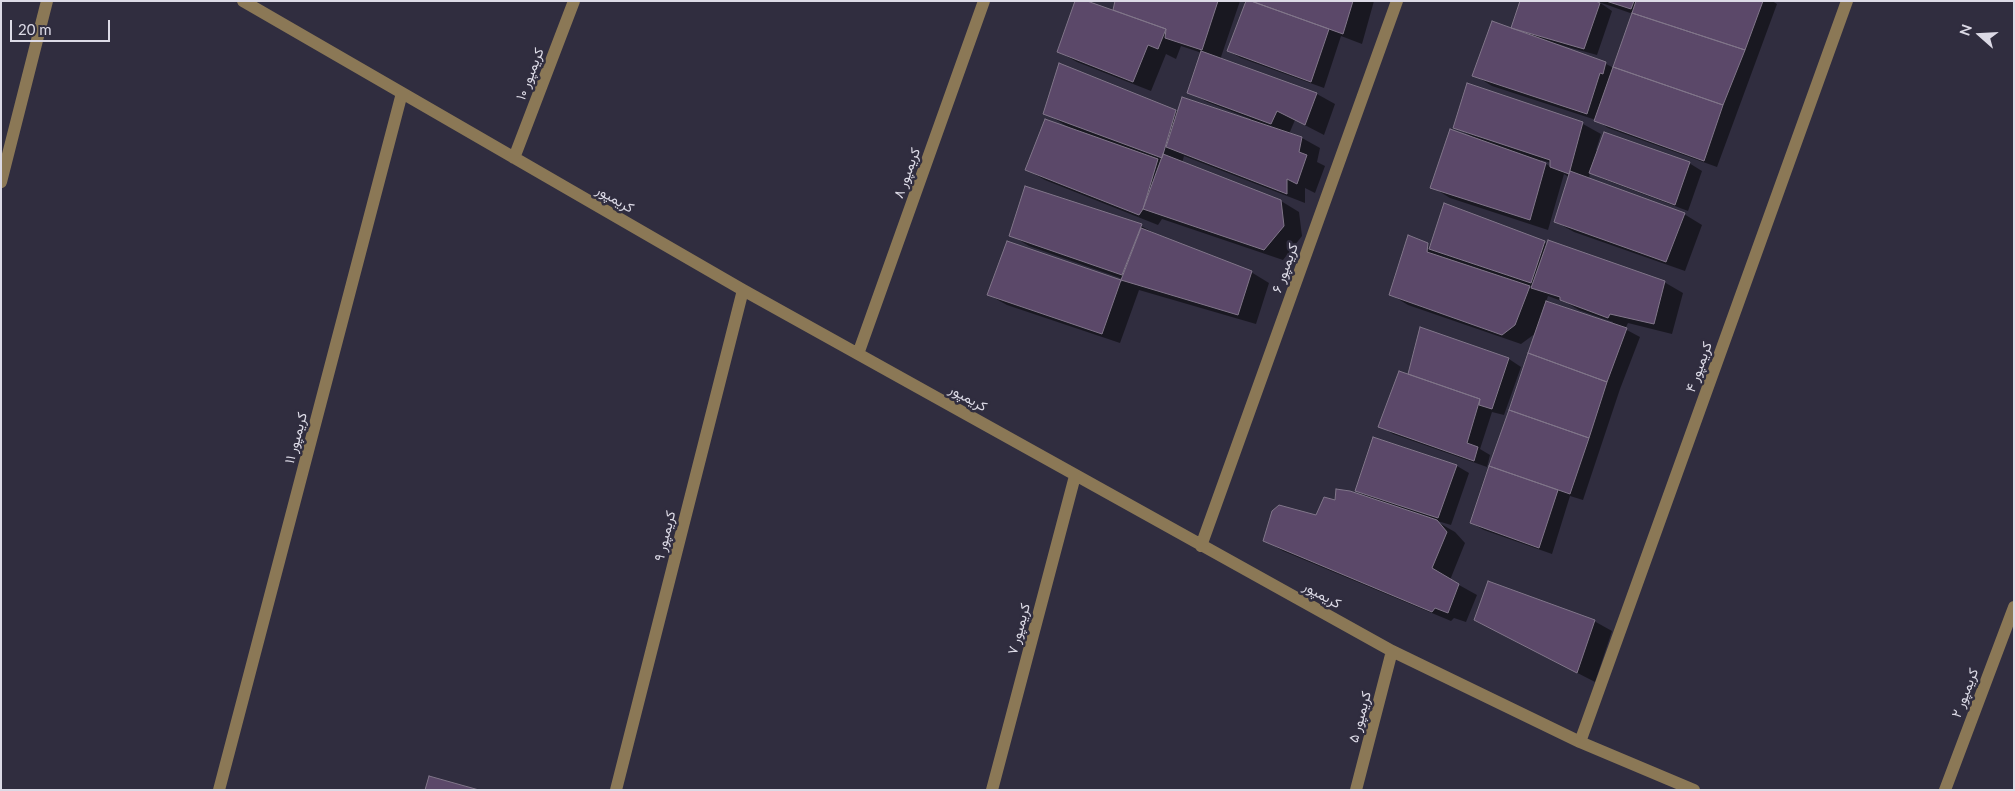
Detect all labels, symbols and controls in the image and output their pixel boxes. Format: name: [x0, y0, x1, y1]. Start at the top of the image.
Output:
scale bar: [12, 10, 112, 42]
north arrow: [1955, 10, 2005, 60]
text: 20 m: [18, 20, 52, 38]
text: N: [1956, 22, 1975, 38]
street label: کریمپور ۱۰: [512, 46, 548, 102]
street label: کریمپور ۸: [890, 145, 924, 201]
street label: کریمپور: [593, 182, 637, 216]
street label: کریمپور ۶: [1268, 241, 1302, 295]
street label: کریمپور ۴: [1682, 339, 1716, 395]
street label: کریمپور: [946, 381, 990, 415]
street label: کریمپور ۱۱: [281, 410, 311, 466]
street label: کریمپور ۹: [651, 509, 679, 563]
street label: کریمپور: [1300, 578, 1344, 612]
street label: کریمپور ۷: [1004, 601, 1034, 657]
street label: کریمپور ۲: [1948, 666, 1982, 720]
street label: کریمپور ۵: [1345, 689, 1375, 745]

